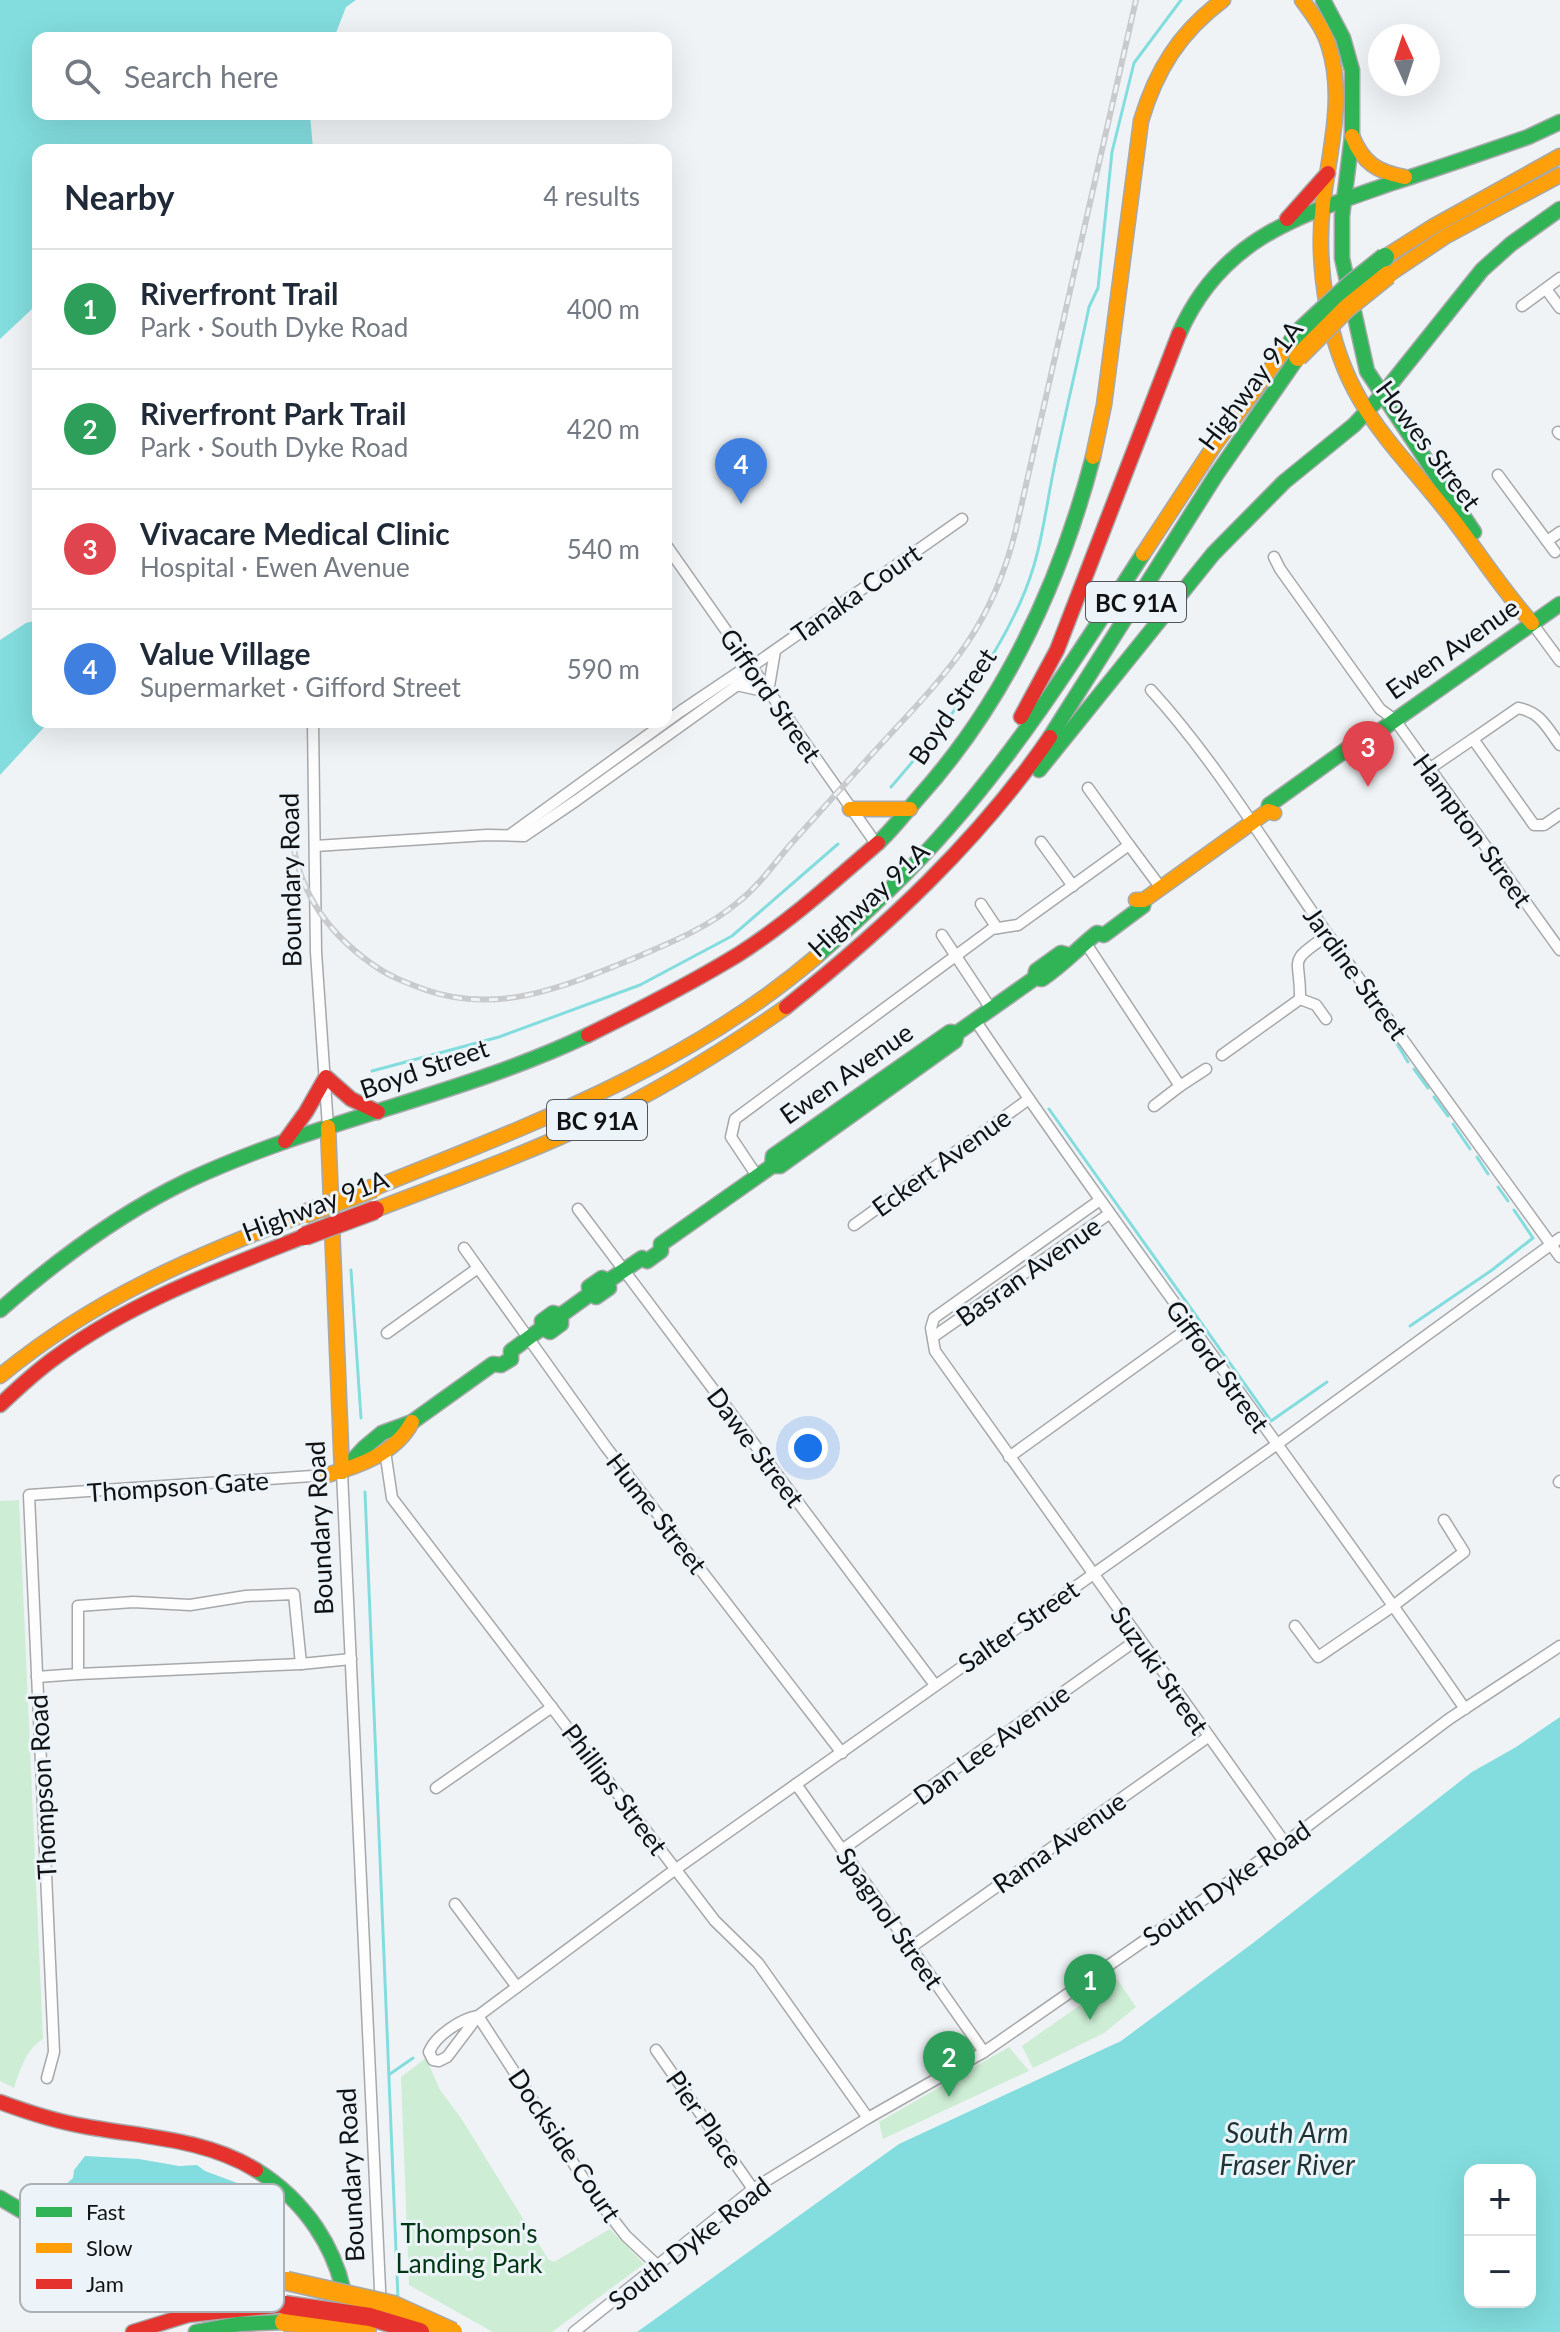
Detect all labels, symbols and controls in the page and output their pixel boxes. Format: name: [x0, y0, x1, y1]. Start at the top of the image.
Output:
north arrow: [1368, 24, 1440, 96]
search box: [32, 32, 672, 120]
icon: search: [60, 54, 104, 98]
text: Search here: [124, 58, 279, 94]
text: Nearby: [64, 176, 175, 217]
text: 4 results: [543, 180, 640, 212]
text: Riverfront Trail: [140, 275, 339, 311]
text: 1: [82, 293, 98, 325]
text: 400 m: [567, 293, 640, 325]
text: Park · South Dyke Road: [140, 311, 408, 343]
street label: Highway 91A: [1191, 314, 1309, 456]
street label: Howes Street: [1370, 374, 1489, 517]
text: Riverfront Park Trail: [140, 395, 406, 431]
text: 2: [82, 413, 98, 445]
text: 420 m: [567, 413, 640, 445]
text: Park · South Dyke Road: [140, 431, 408, 463]
pin: 4: [715, 438, 767, 504]
text: Vivacare Medical Clinic: [140, 515, 450, 551]
text: 3: [82, 533, 98, 565]
text: 540 m: [567, 533, 640, 565]
street label: Tanaka Court: [785, 536, 927, 649]
text: Hospital · Ewen Avenue: [140, 551, 410, 583]
road number: BC 91A: [1086, 582, 1186, 622]
street label: Ewen Avenue: [1379, 590, 1525, 706]
street label: Gifford Street: [713, 622, 829, 768]
text: Value Village: [140, 635, 311, 671]
street label: Boyd Street: [901, 641, 1003, 770]
text: 4: [82, 653, 98, 685]
text: 590 m: [567, 653, 640, 685]
text: Supermarket · Gifford Street: [140, 671, 461, 703]
pin: 3: [1342, 721, 1394, 787]
street label: Hampton Street: [1407, 747, 1540, 913]
street label: Boundary Road: [272, 793, 308, 967]
street label: Highway 91A: [801, 835, 935, 963]
street label: Jardine Street: [1297, 900, 1415, 1046]
street label: Ewen Avenue: [773, 1015, 919, 1131]
street label: Boyd Street: [356, 1031, 493, 1105]
road number: BC 91A: [547, 1100, 647, 1140]
street label: Eckert Avenue: [865, 1101, 1017, 1223]
street label: Highway 91A: [237, 1162, 393, 1248]
street label: Basran Avenue: [949, 1209, 1107, 1333]
street label: Gifford Street: [1159, 1294, 1277, 1439]
street label: Dawe Street: [701, 1381, 812, 1514]
your location: [788, 1428, 828, 1468]
street label: Boundary Road: [298, 1440, 340, 1616]
street label: Hume Street: [600, 1446, 714, 1580]
street label: Thompson Gate: [86, 1464, 270, 1508]
street label: Salter Street: [951, 1572, 1085, 1679]
street label: Suzuki Street: [1104, 1600, 1216, 1741]
street label: Dan Lee Avenue: [907, 1677, 1075, 1811]
street label: Thompson Road: [21, 1694, 63, 1880]
street label: Phillips Street: [555, 1717, 675, 1861]
street label: Rama Avenue: [986, 1784, 1132, 1900]
street label: South Dyke Road: [1136, 1813, 1316, 1953]
street label: Spagnol Street: [829, 1841, 951, 1995]
pin: 1: [1064, 1954, 1116, 2020]
pin: 2: [923, 2031, 975, 2097]
street label: Dockside Court: [502, 2062, 628, 2228]
street label: Pier Place: [660, 2064, 750, 2174]
street label: Boundary Road: [329, 2087, 371, 2263]
water label: South Arm Fraser River: [1219, 2115, 1355, 2181]
map controls: [1464, 2164, 1536, 2308]
button: +: [1464, 2164, 1536, 2236]
street label: South Dyke Road: [601, 2170, 777, 2316]
legend: [20, 2184, 284, 2312]
text: Fast: [86, 2198, 125, 2225]
park label: Thompson's Landing Park: [395, 2217, 543, 2279]
text: Slow: [86, 2234, 133, 2261]
button: −: [1464, 2236, 1536, 2308]
text: Jam: [86, 2270, 124, 2297]

